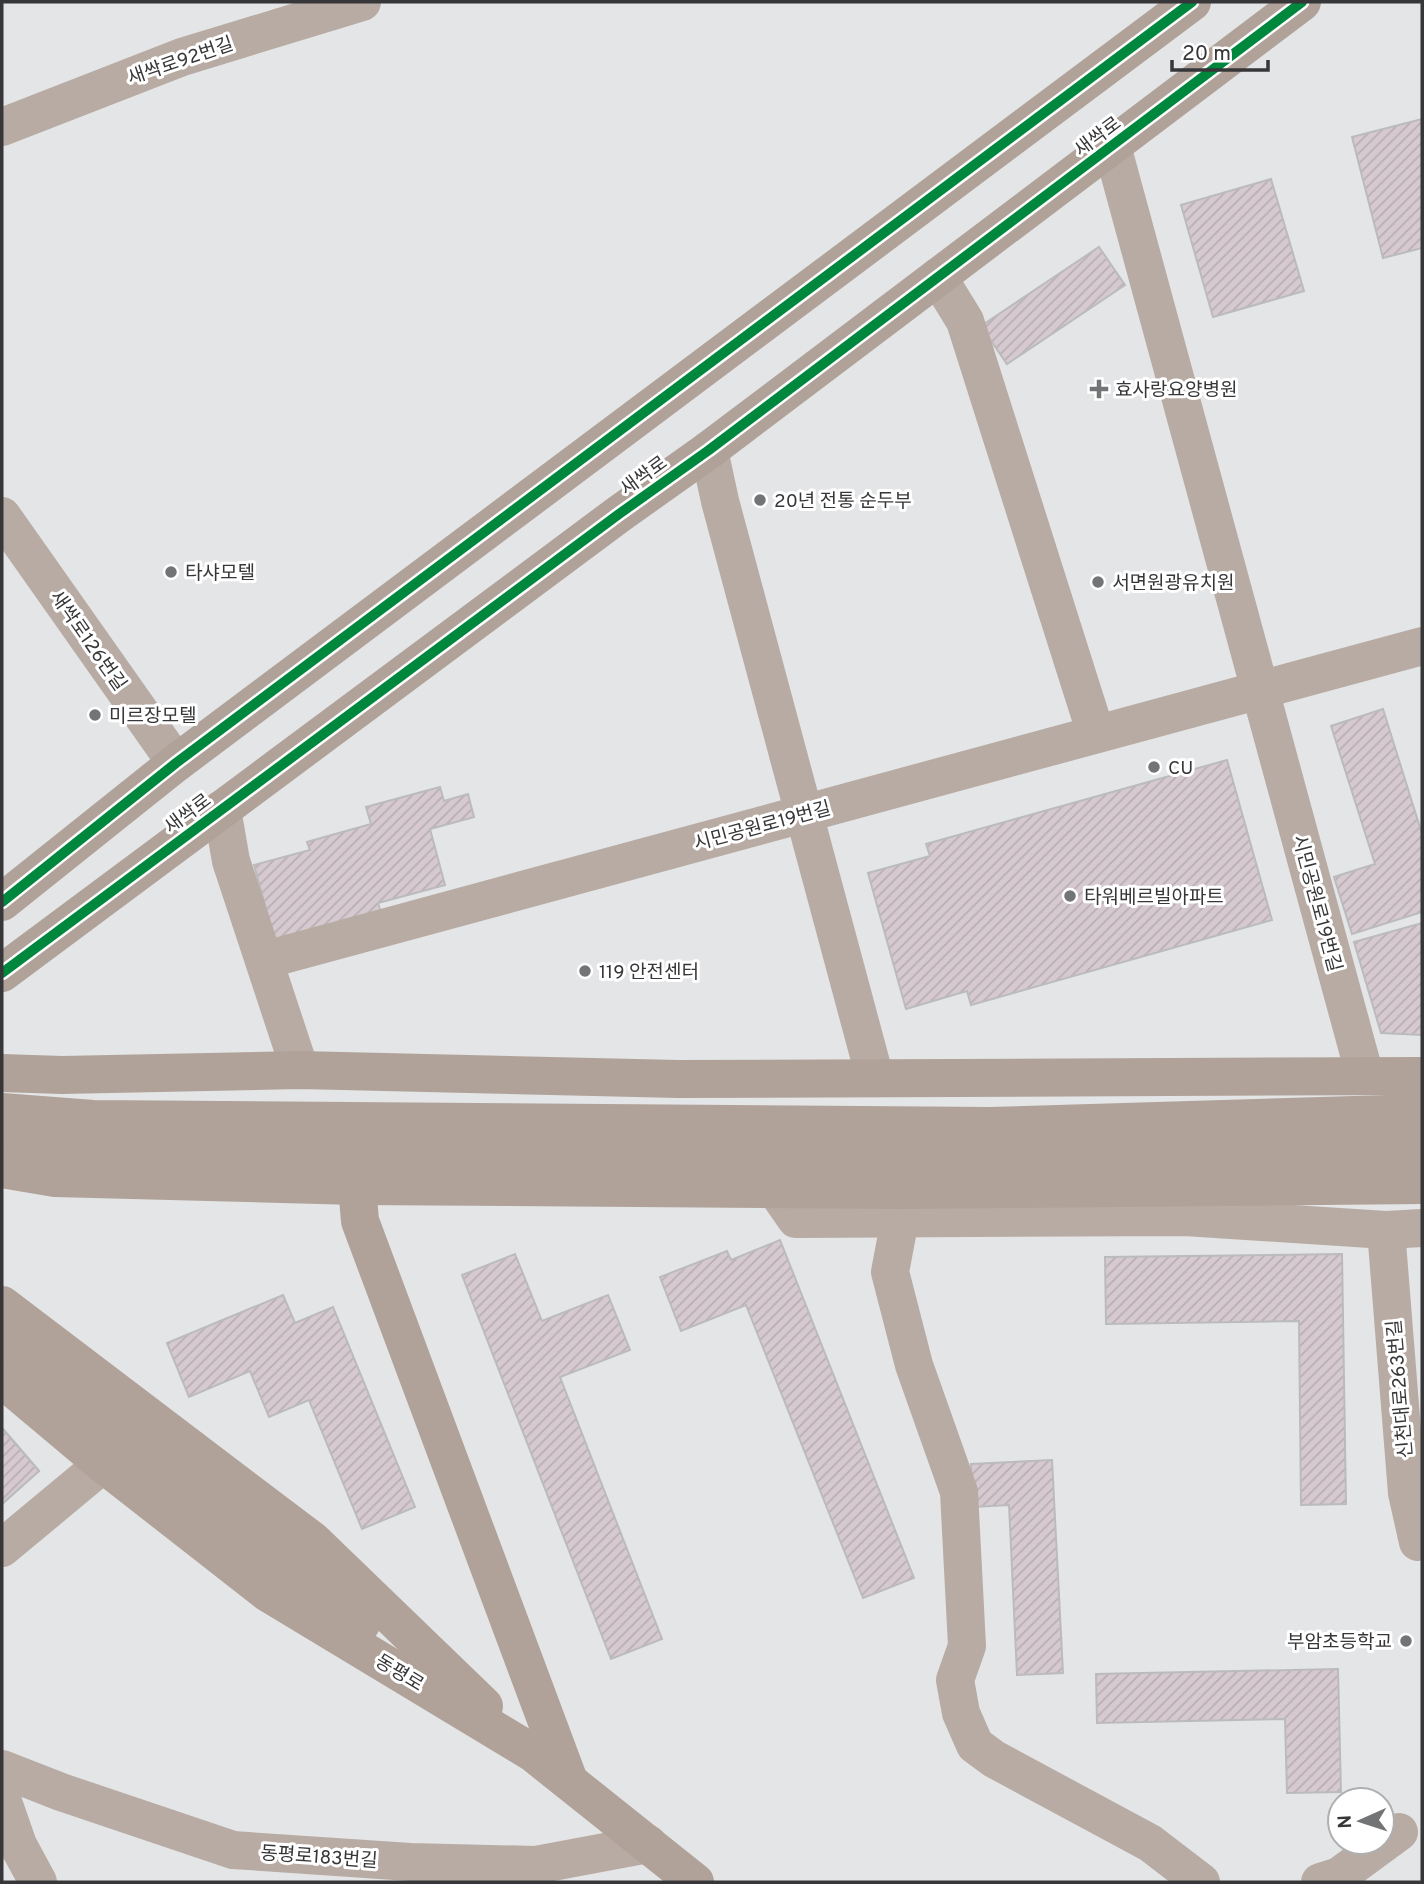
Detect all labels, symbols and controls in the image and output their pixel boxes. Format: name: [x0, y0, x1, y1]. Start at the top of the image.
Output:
scale bar: [1172, 28, 1268, 72]
street label: 새싹로92번길: [125, 33, 237, 91]
text: 20 m: [1182, 41, 1231, 68]
street label: 새싹로: [1070, 112, 1126, 163]
marker: 효사랑요양병원: [1089, 379, 1109, 399]
place label: 효사랑요양병원: [1115, 379, 1237, 403]
street label: 새싹로: [616, 451, 672, 502]
place label: 20년 전통 순두부: [774, 490, 912, 514]
marker: 20년 전통 순두부: [752, 492, 768, 508]
place label: 타샤모텔: [185, 562, 255, 586]
marker: 타샤모텔: [163, 564, 179, 580]
place label: 서면원광유치원: [1112, 572, 1234, 596]
marker: 서면원광유치원: [1090, 574, 1106, 590]
street label: 새싹로126번길: [44, 586, 131, 696]
place label: 미르장모텔: [109, 705, 196, 729]
marker: 미르장모텔: [87, 707, 103, 723]
place label: CU: [1168, 757, 1193, 781]
marker: CU: [1146, 759, 1162, 775]
street label: 새싹로: [160, 789, 216, 840]
street label: 시민공원로19번길: [691, 797, 834, 857]
street label: 시민공원로19번길: [1286, 832, 1346, 975]
place label: 타워베르빌아파트: [1084, 886, 1224, 910]
marker: 타워베르빌아파트: [1062, 888, 1078, 904]
place label: 119 안전센터: [599, 961, 699, 985]
marker: 119 안전센터: [577, 963, 593, 979]
street label: 신천대로263번길: [1383, 1318, 1419, 1459]
place label: 부암초등학교: [1287, 1631, 1392, 1655]
marker: 부암초등학교: [1398, 1633, 1414, 1649]
street label: 동평로: [370, 1650, 428, 1698]
north arrow: [1326, 1786, 1396, 1856]
text: N: [1334, 1814, 1358, 1829]
street label: 동평로183번길: [259, 1842, 378, 1874]

